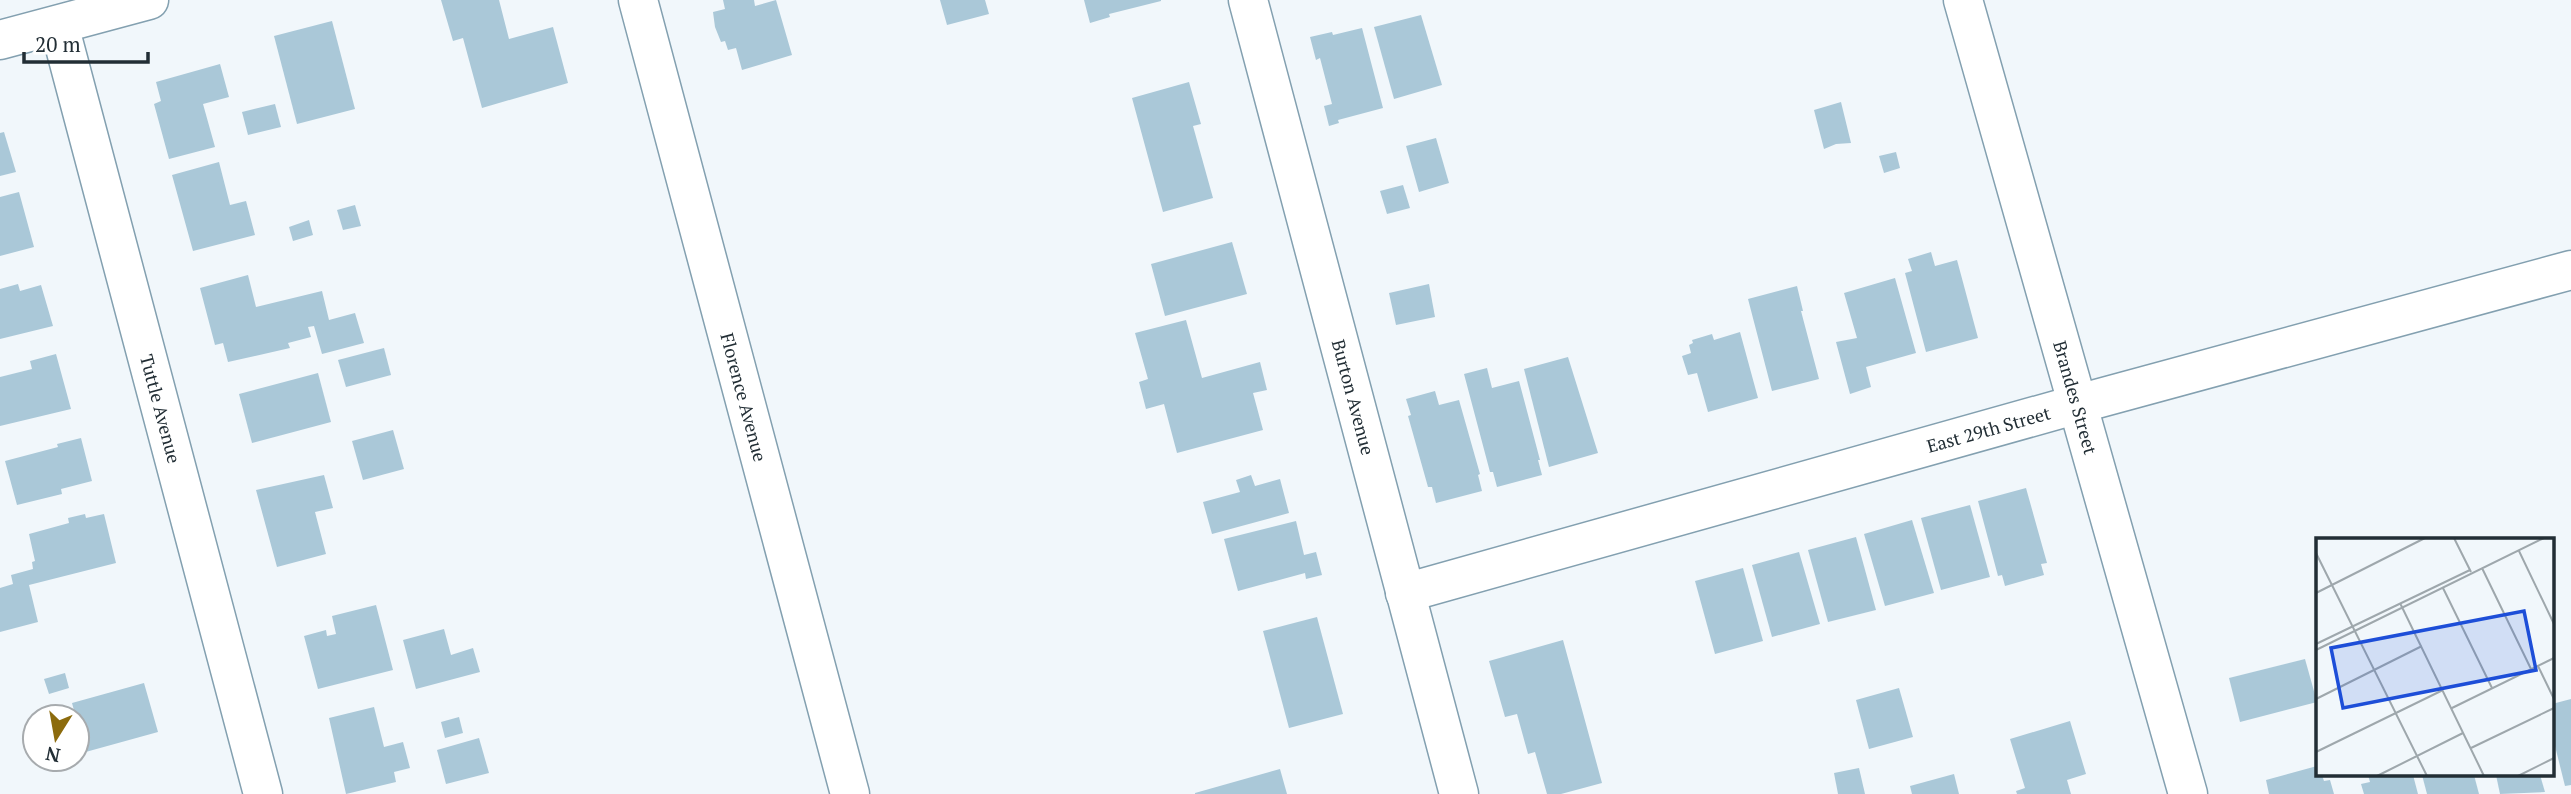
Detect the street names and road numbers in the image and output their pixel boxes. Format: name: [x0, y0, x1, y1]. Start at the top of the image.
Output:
street label: Florence Avenue: [715, 330, 773, 464]
street label: Burton Avenue: [1327, 337, 1380, 458]
street label: Brandes Street: [2048, 338, 2103, 457]
street label: Tuttle Avenue: [135, 352, 187, 466]
street label: East 29th Street: [1924, 400, 2053, 458]

